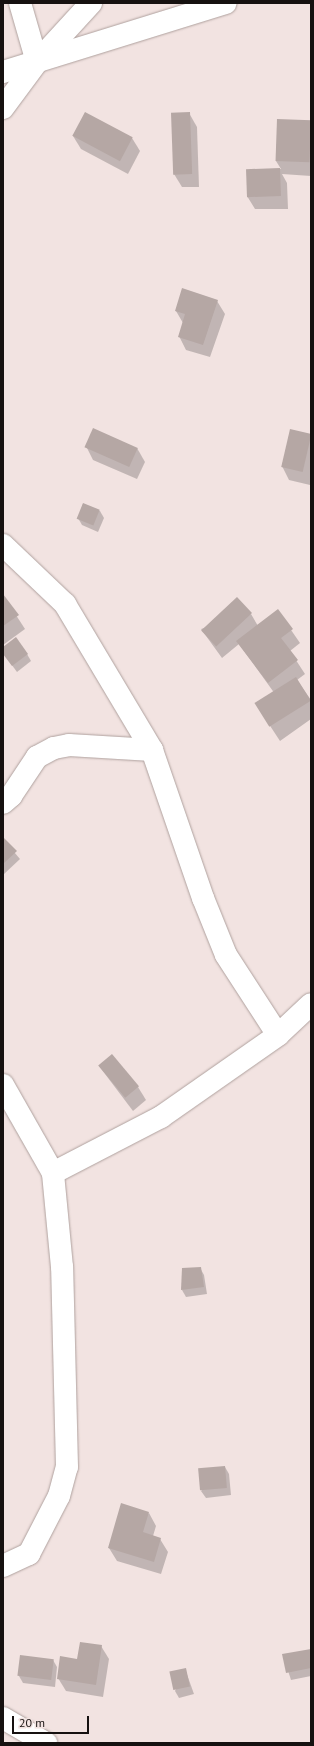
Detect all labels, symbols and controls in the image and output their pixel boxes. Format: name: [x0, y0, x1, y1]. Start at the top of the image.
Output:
scale bar: [14, 1708, 91, 1734]
text: 20 m: [19, 1715, 45, 1730]

